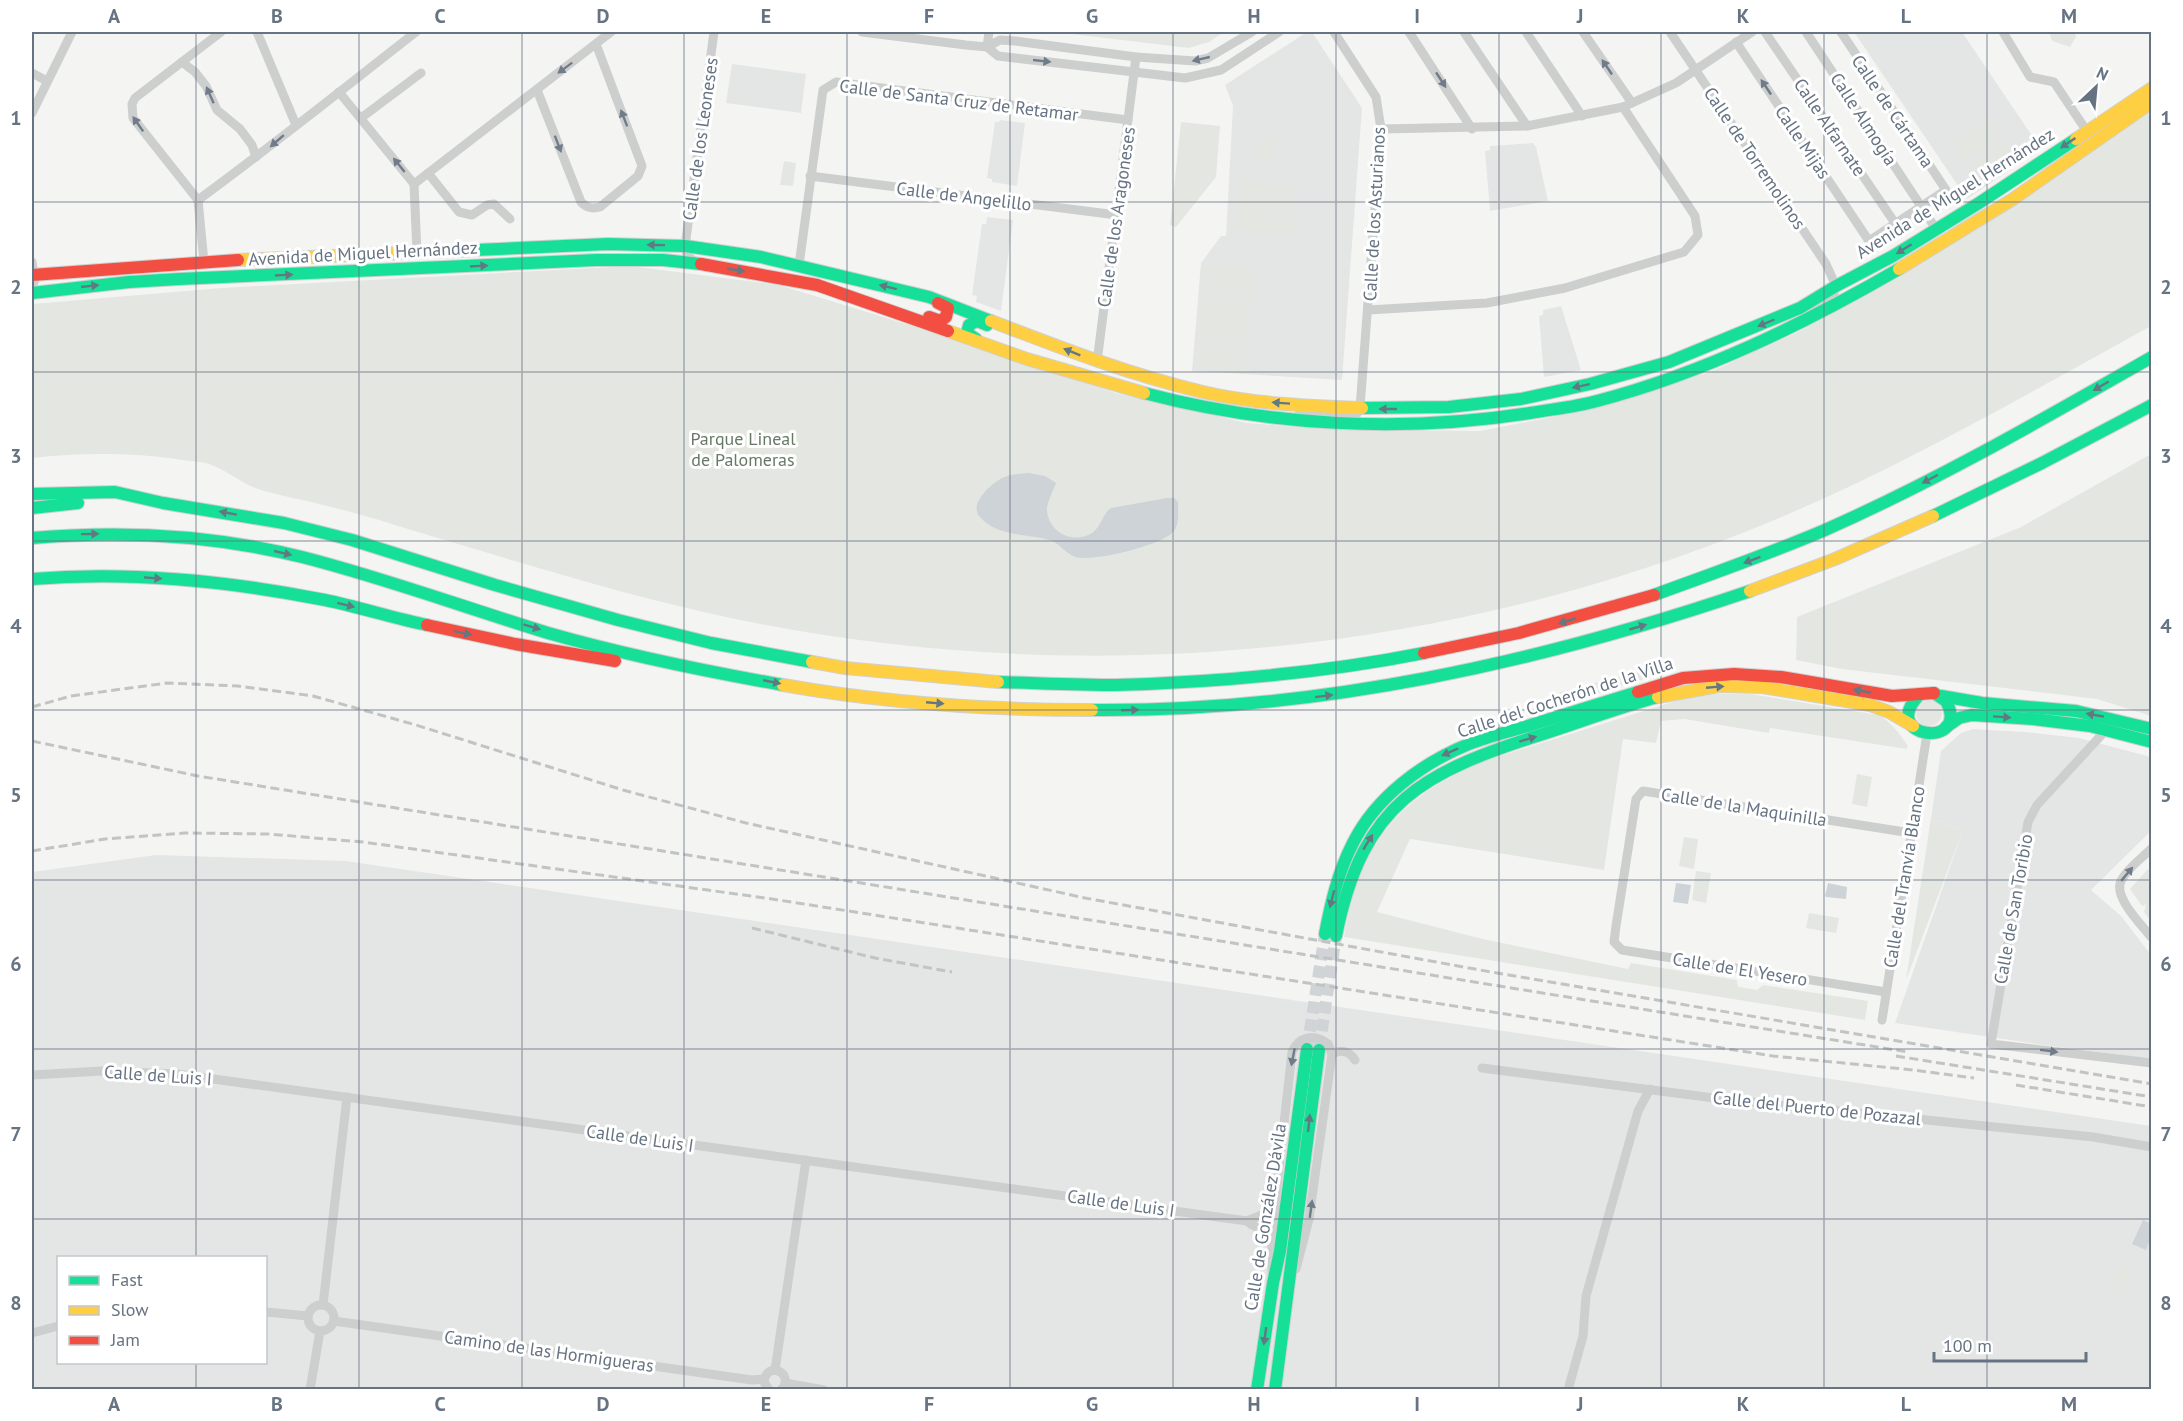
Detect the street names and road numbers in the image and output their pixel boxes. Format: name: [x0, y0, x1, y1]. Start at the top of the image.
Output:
street label: Calle de Cártama: [1847, 50, 1939, 172]
street label: Calle de los Leoneses: [677, 56, 723, 222]
street label: Calle Almogía: [1825, 68, 1903, 170]
street label: Calle de Santa Cruz de Retamar: [838, 74, 1080, 126]
street label: Calle Alfarnate: [1789, 74, 1871, 180]
street label: Calle de Torremolinos: [1699, 83, 1811, 233]
street label: Calle Mijas: [1770, 101, 1836, 183]
street label: Avenida de Miguel Hernández: [1852, 122, 2058, 264]
street label: Calle de los Aragoneses: [1092, 125, 1140, 309]
street label: Calle de los Asturianos: [1358, 126, 1390, 302]
street label: Calle de Angelillo: [895, 176, 1033, 216]
street label: Avenida de Miguel Hernández: [248, 236, 478, 270]
street label: Calle del Cocherón de la Villa: [1454, 651, 1676, 743]
street label: Calle de la Maquinilla: [1660, 783, 1828, 831]
street label: Calle del Tranvía Blanco: [1878, 784, 1930, 970]
street label: Calle de San Toribio: [1988, 832, 2038, 986]
street label: Calle de El Yesero: [1671, 947, 1809, 991]
street label: Calle de Luis I: [103, 1060, 213, 1090]
street label: Calle del Puerto de Pozazal: [1712, 1086, 1923, 1130]
street label: Calle de Luis I: [585, 1119, 695, 1157]
street label: Calle de González Dávila: [1239, 1122, 1291, 1312]
street label: Calle de Luis I: [1066, 1184, 1176, 1222]
street label: Camino de las Hormigueras: [443, 1325, 655, 1377]

